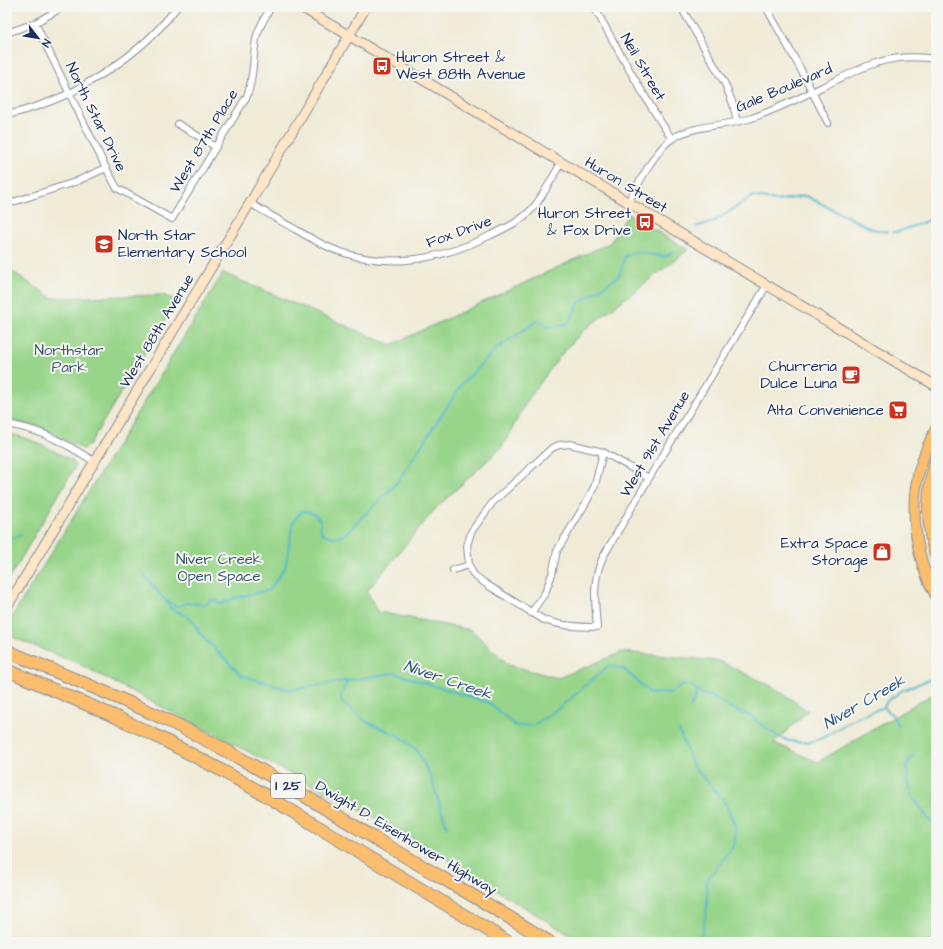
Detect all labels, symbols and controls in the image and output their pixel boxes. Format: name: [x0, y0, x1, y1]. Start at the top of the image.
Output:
north arrow: [18, 18, 58, 58]
street label: Neil Street: [615, 30, 671, 104]
text: N: [38, 36, 54, 50]
place label: Huron Street & West 88th Avenue: [396, 47, 526, 85]
bus stop icon: Huron Street & West 88th Avenue: [371, 55, 393, 77]
street label: Gale Boulevard: [732, 58, 836, 118]
street label: North Star Drive: [60, 59, 132, 175]
street label: West 87th Place: [165, 85, 243, 197]
street label: Huron Street: [581, 152, 671, 218]
place label: Huron Street & Fox Drive: [538, 203, 631, 241]
street label: Fox Drive: [423, 210, 495, 254]
bus stop icon: Huron Street & Fox Drive: [634, 211, 656, 233]
place label: North Star Elementary School: [118, 225, 247, 264]
school or university icon: North Star Elementary School: [93, 233, 115, 255]
street label: West 88th Avenue: [115, 270, 199, 392]
park label: Northstar Park: [34, 340, 104, 378]
place label: Churreria Dulce Luna: [761, 356, 837, 394]
cafe icon: Churreria Dulce Luna: [840, 364, 862, 386]
street label: West 91st Avenue: [615, 387, 695, 501]
supermarket icon: Alta Convenience: [887, 399, 909, 421]
place label: Alta Convenience: [767, 400, 884, 421]
place label: Extra Space Storage: [781, 533, 868, 572]
shop icon: Extra Space Storage: [871, 541, 893, 563]
park label: Niver Creek Open Space: [176, 549, 262, 587]
water label: Niver Creek: [401, 655, 496, 706]
water label: Niver Creek: [819, 669, 910, 735]
road number: I 25: [271, 774, 305, 798]
street label: Dwight D. Eisenhower Highway: [311, 775, 501, 902]

